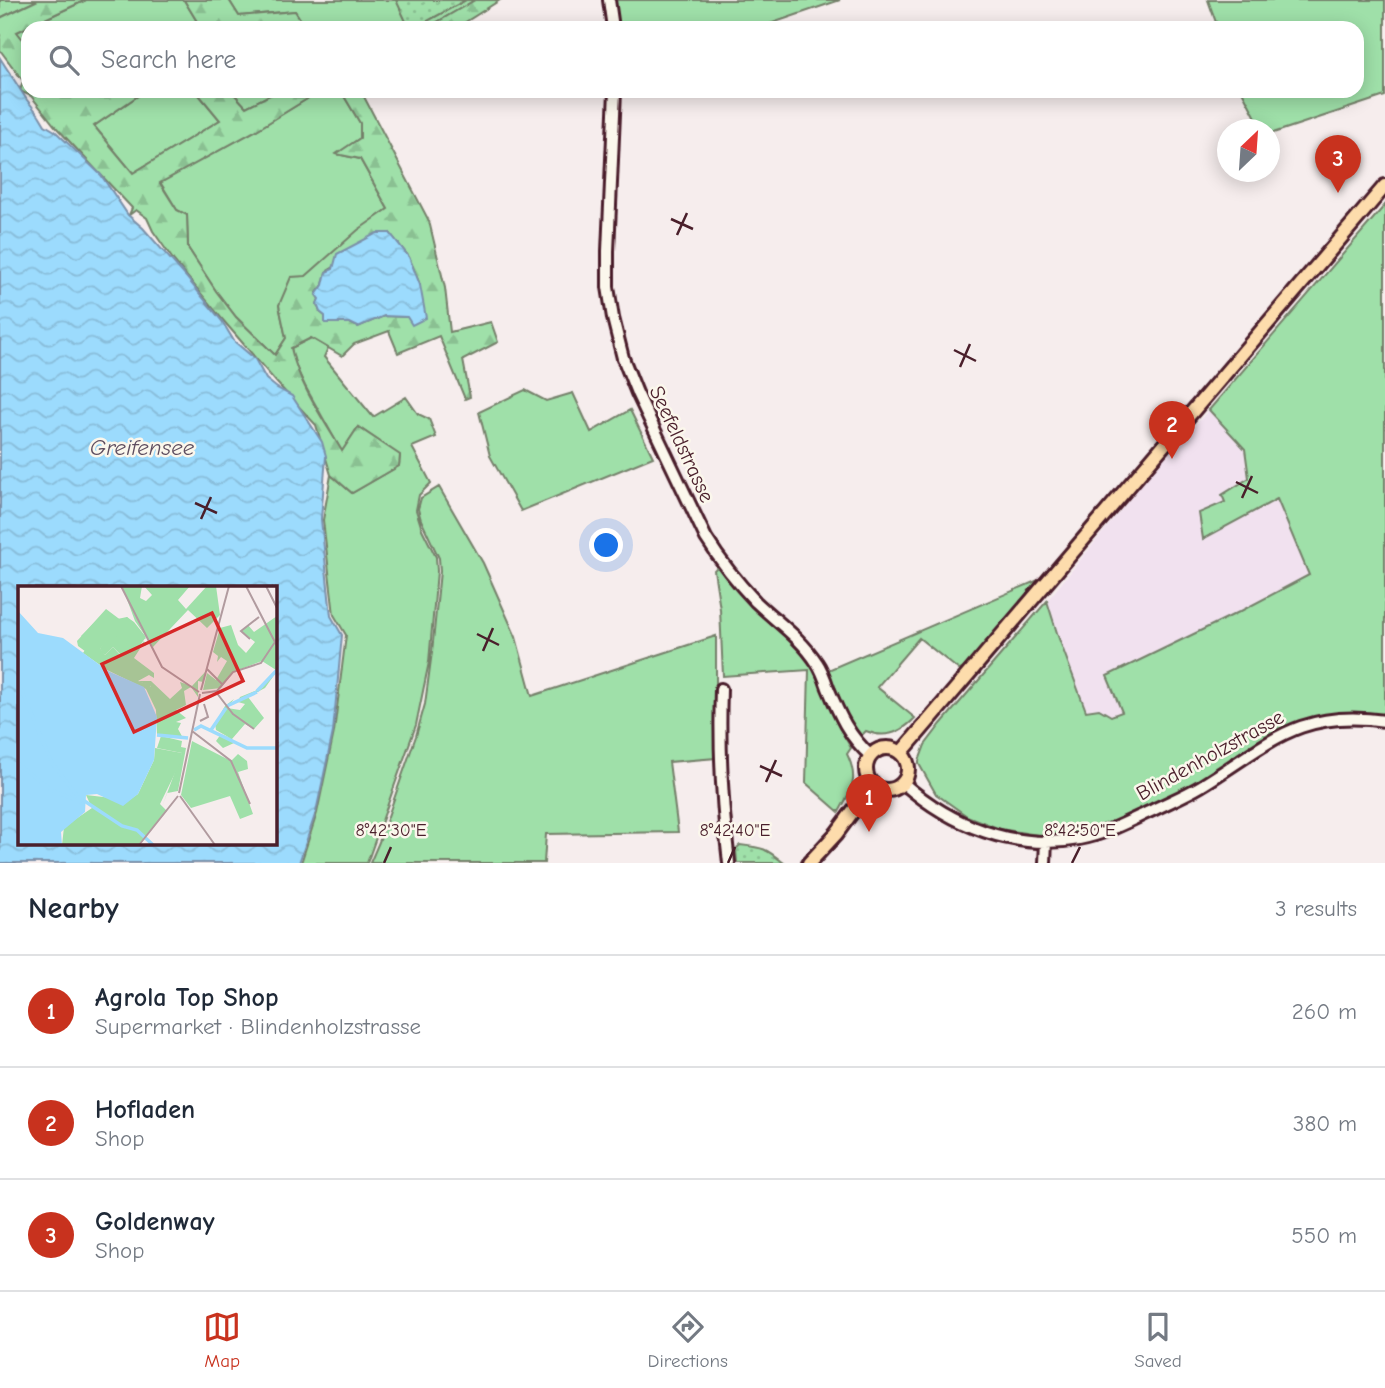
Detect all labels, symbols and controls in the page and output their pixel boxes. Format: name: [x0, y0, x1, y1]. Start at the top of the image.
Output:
search box: [21, 21, 1364, 98]
icon: search: [45, 41, 83, 79]
text: Search here: [101, 45, 236, 75]
north arrow: [1217, 119, 1280, 182]
pin: 3: [1315, 135, 1361, 193]
street label: Seefeldstrasse: [645, 382, 719, 506]
pin: 2: [1149, 401, 1195, 459]
water label: Greifensee: [90, 434, 195, 461]
your location: [589, 528, 623, 562]
inset map: [18, 586, 276, 846]
street label: Blindenholzstrasse: [1132, 705, 1288, 805]
pin: 1: [846, 774, 892, 832]
text: 8°42'30"E: [355, 820, 427, 841]
text: 8°42'40"E: [700, 820, 771, 841]
text: 8°42'50"E: [1044, 820, 1116, 841]
text: Nearby: [28, 891, 119, 926]
text: 3 results: [1275, 895, 1357, 922]
text: Agrola Top Shop: [95, 983, 278, 1013]
text: 1: [46, 998, 56, 1025]
text: 260 m: [1292, 998, 1357, 1025]
text: Supermarket · Blindenholzstrasse: [95, 1013, 421, 1040]
text: Hofladen: [95, 1095, 195, 1125]
text: 2: [45, 1110, 57, 1137]
text: 380 m: [1293, 1110, 1357, 1137]
text: Shop: [95, 1125, 144, 1152]
text: Goldenway: [95, 1207, 215, 1237]
text: 3: [45, 1222, 57, 1249]
text: 550 m: [1291, 1222, 1357, 1249]
text: Shop: [95, 1237, 144, 1264]
tab: Map: [203, 1308, 241, 1372]
tab: Directions: [648, 1308, 728, 1372]
tab: Saved: [1134, 1308, 1182, 1372]

